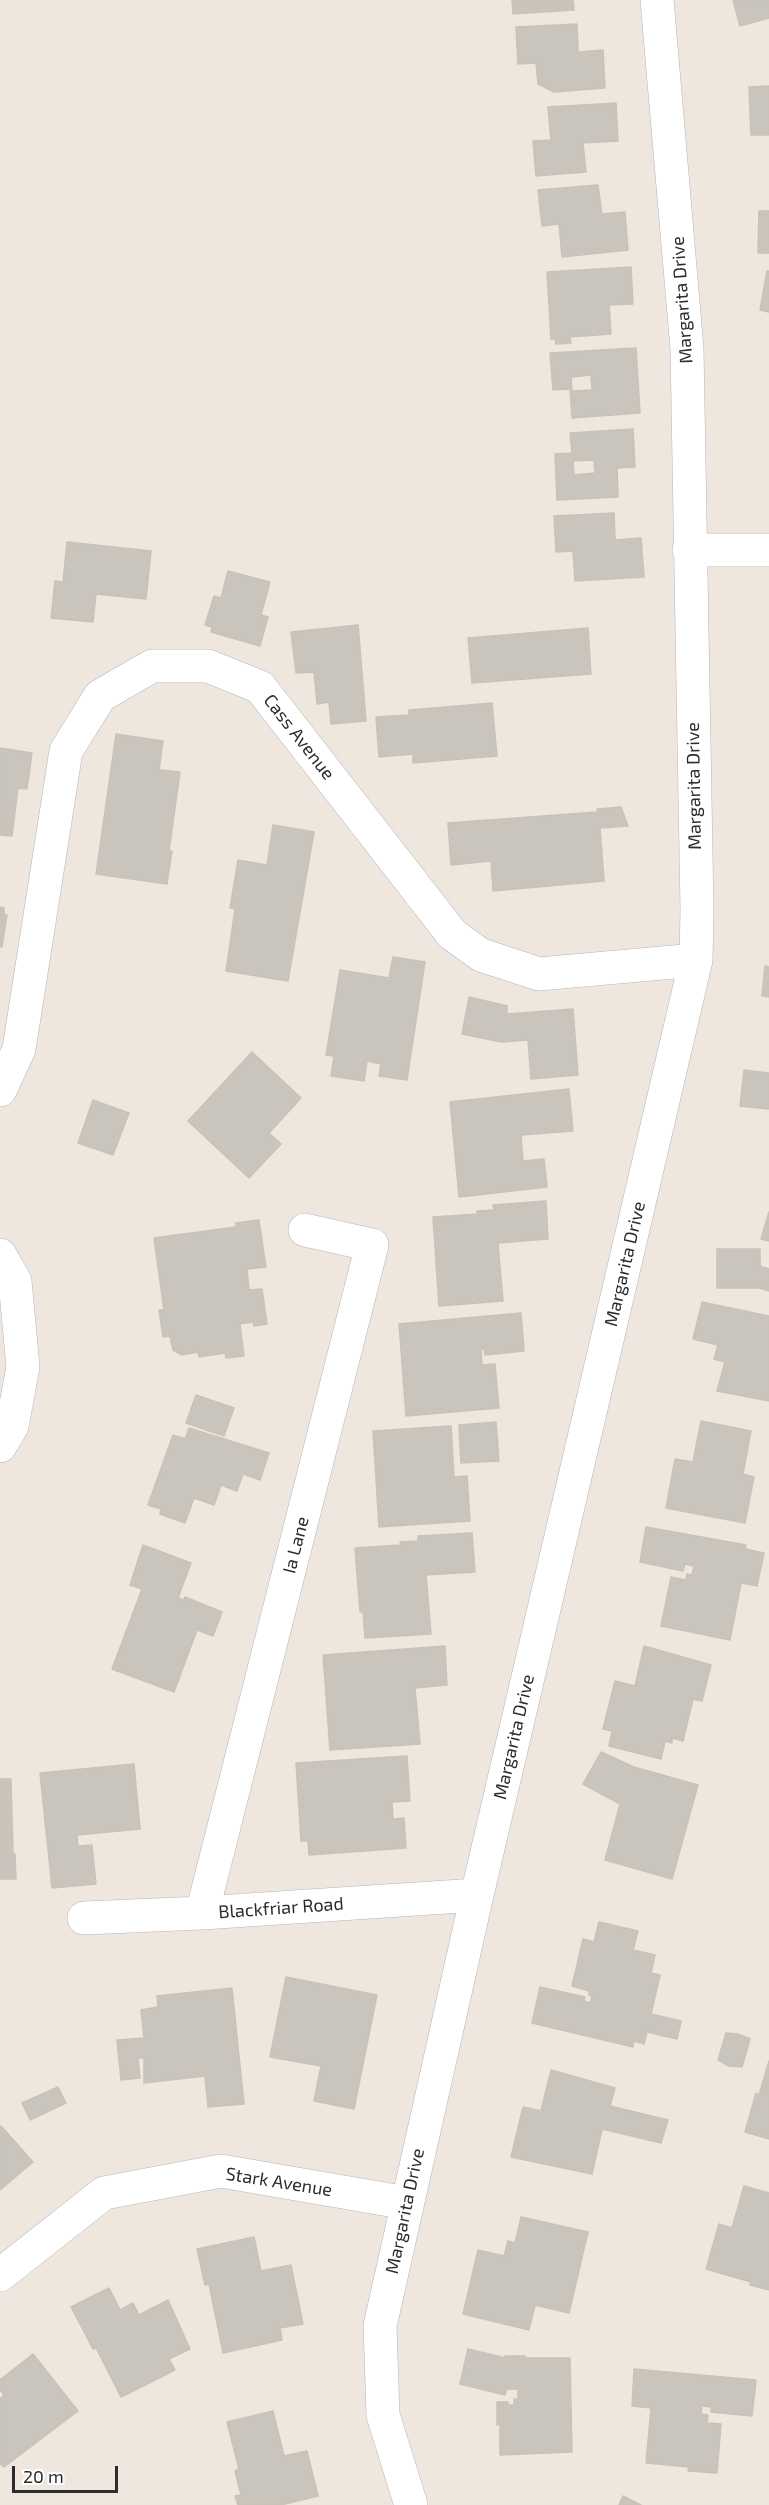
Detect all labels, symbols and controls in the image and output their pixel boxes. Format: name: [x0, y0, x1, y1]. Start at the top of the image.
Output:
street label: Margarita Drive: [667, 235, 697, 365]
street label: Cass Avenue: [259, 690, 339, 784]
street label: Margarita Drive: [682, 722, 706, 850]
street label: Margarita Drive: [600, 1199, 650, 1329]
street label: Ia Lane: [279, 1514, 313, 1576]
street label: Margarita Drive: [489, 1672, 539, 1802]
street label: Blackfriar Road: [218, 1893, 344, 1923]
street label: Margarita Drive: [381, 2146, 429, 2276]
street label: Stark Avenue: [224, 2163, 334, 2201]
scale bar: [15, 2454, 122, 2492]
text: 20 m: [23, 2465, 64, 2487]

